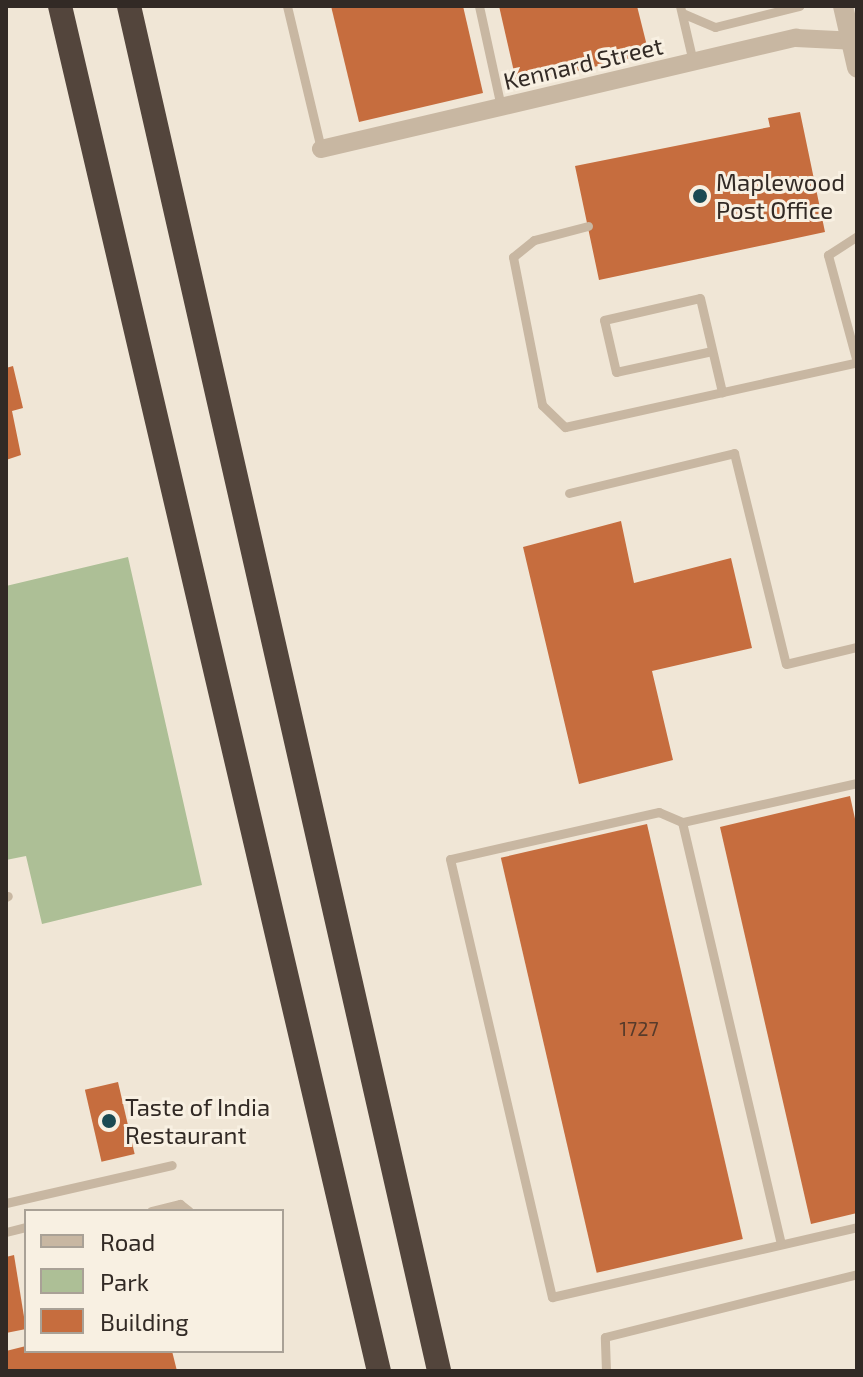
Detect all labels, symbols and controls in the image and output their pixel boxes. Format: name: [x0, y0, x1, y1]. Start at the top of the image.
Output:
street label: Kennard Street: [500, 31, 666, 95]
place label: Maplewood Post Office: [716, 168, 845, 224]
marker: Maplewood Post Office: [691, 187, 709, 205]
house number: 1727: [619, 1016, 659, 1040]
place label: Taste of India Restaurant: [125, 1093, 271, 1149]
marker: Taste of India Restaurant: [100, 1112, 118, 1130]
legend: [24, 1209, 284, 1353]
text: Road: [100, 1227, 155, 1256]
text: Park: [100, 1267, 149, 1296]
text: Building: [100, 1307, 189, 1336]

